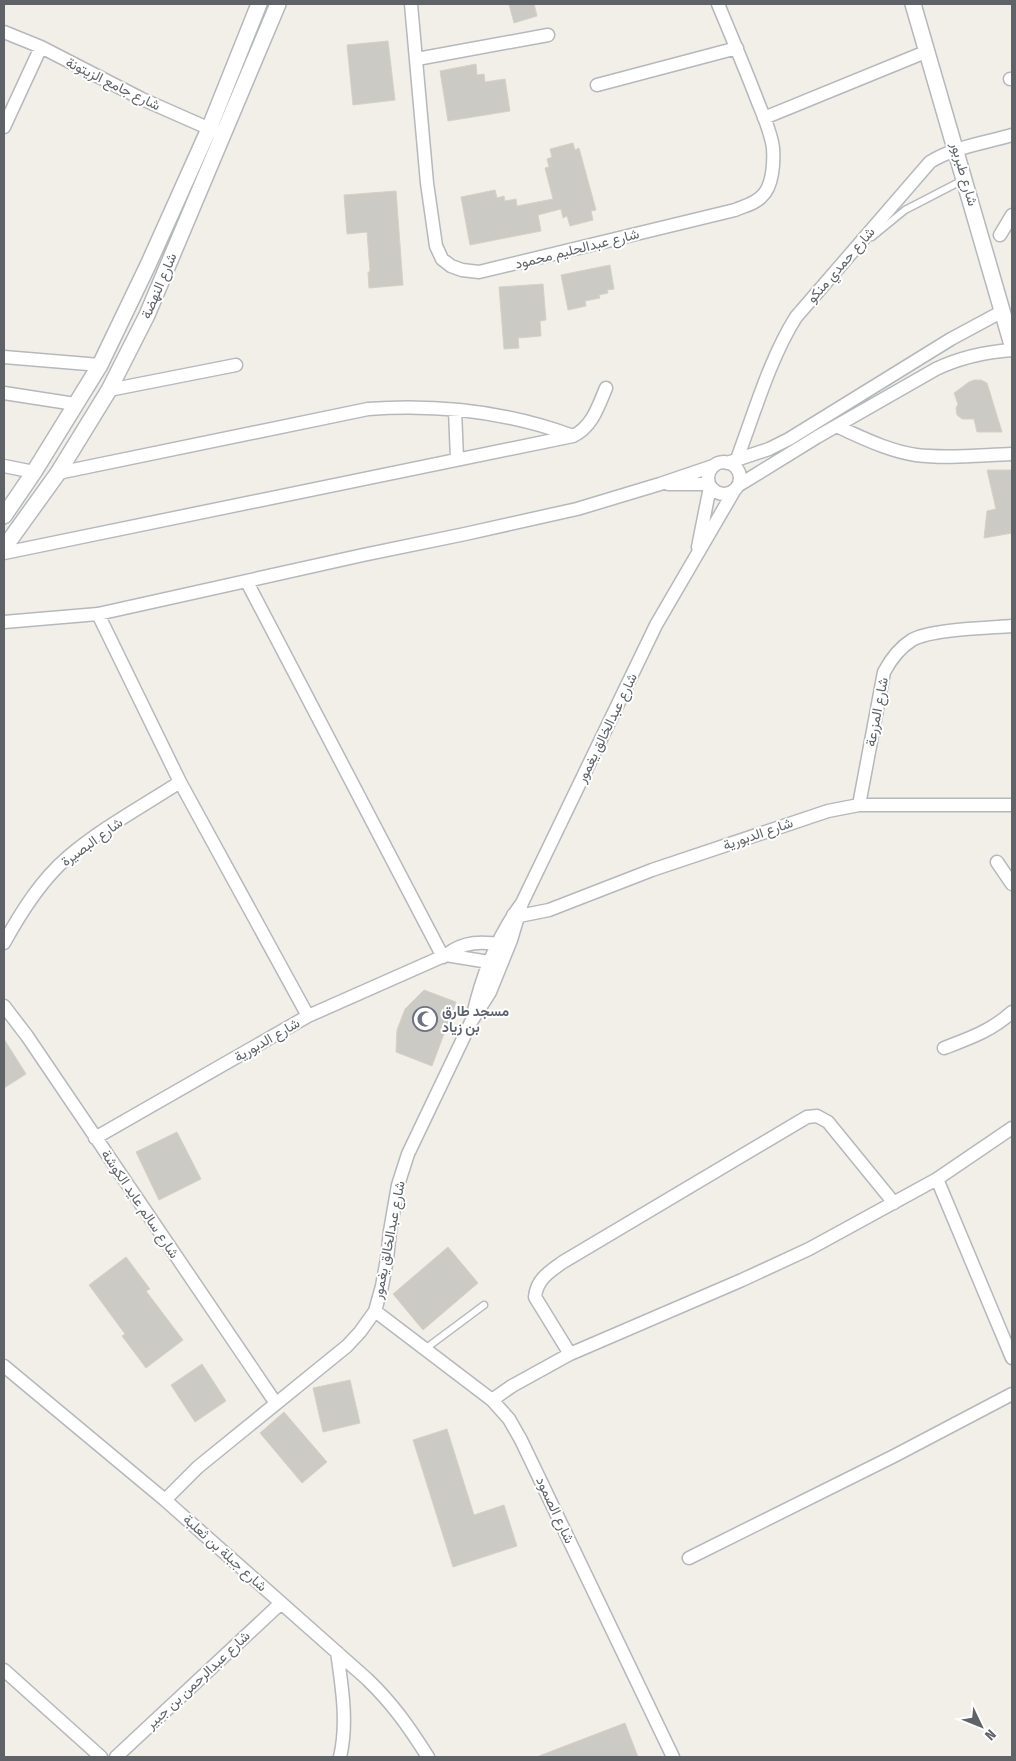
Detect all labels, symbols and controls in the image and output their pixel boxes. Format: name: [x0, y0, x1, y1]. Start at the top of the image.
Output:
street label: شارع جامع الزيتونة: [62, 54, 163, 116]
street label: شارع طبربور: [945, 139, 981, 208]
street label: شارع حمدي منكو: [803, 224, 881, 308]
street label: شارع عبدالحليم محمود: [513, 225, 641, 275]
street label: شارع النهضة: [138, 251, 182, 322]
street label: شارع عبدالخالق يغمور: [573, 670, 643, 787]
street label: شارع المزرعة: [862, 676, 894, 748]
street label: شارع البصيرة: [58, 814, 127, 872]
street label: شارع الدبورية: [721, 814, 796, 856]
place label: مسجد طارق بن زياد: [442, 1003, 510, 1036]
mosque icon: مسجد طارق بن زياد: [412, 1006, 438, 1032]
street label: شارع الدبورية: [231, 1014, 304, 1067]
street label: شارع سالم عايد الكوشة: [96, 1146, 183, 1263]
street label: شارع عبدالخالق يغمور: [369, 1180, 411, 1302]
street label: شارع الصمود: [530, 1474, 578, 1547]
street label: شارع جبلة بن ثعلبة: [178, 1511, 270, 1597]
street label: شارع عبدالرحمن بن جبير: [142, 1627, 255, 1735]
north arrow: [956, 1701, 1006, 1751]
text: N: [981, 1726, 999, 1743]

